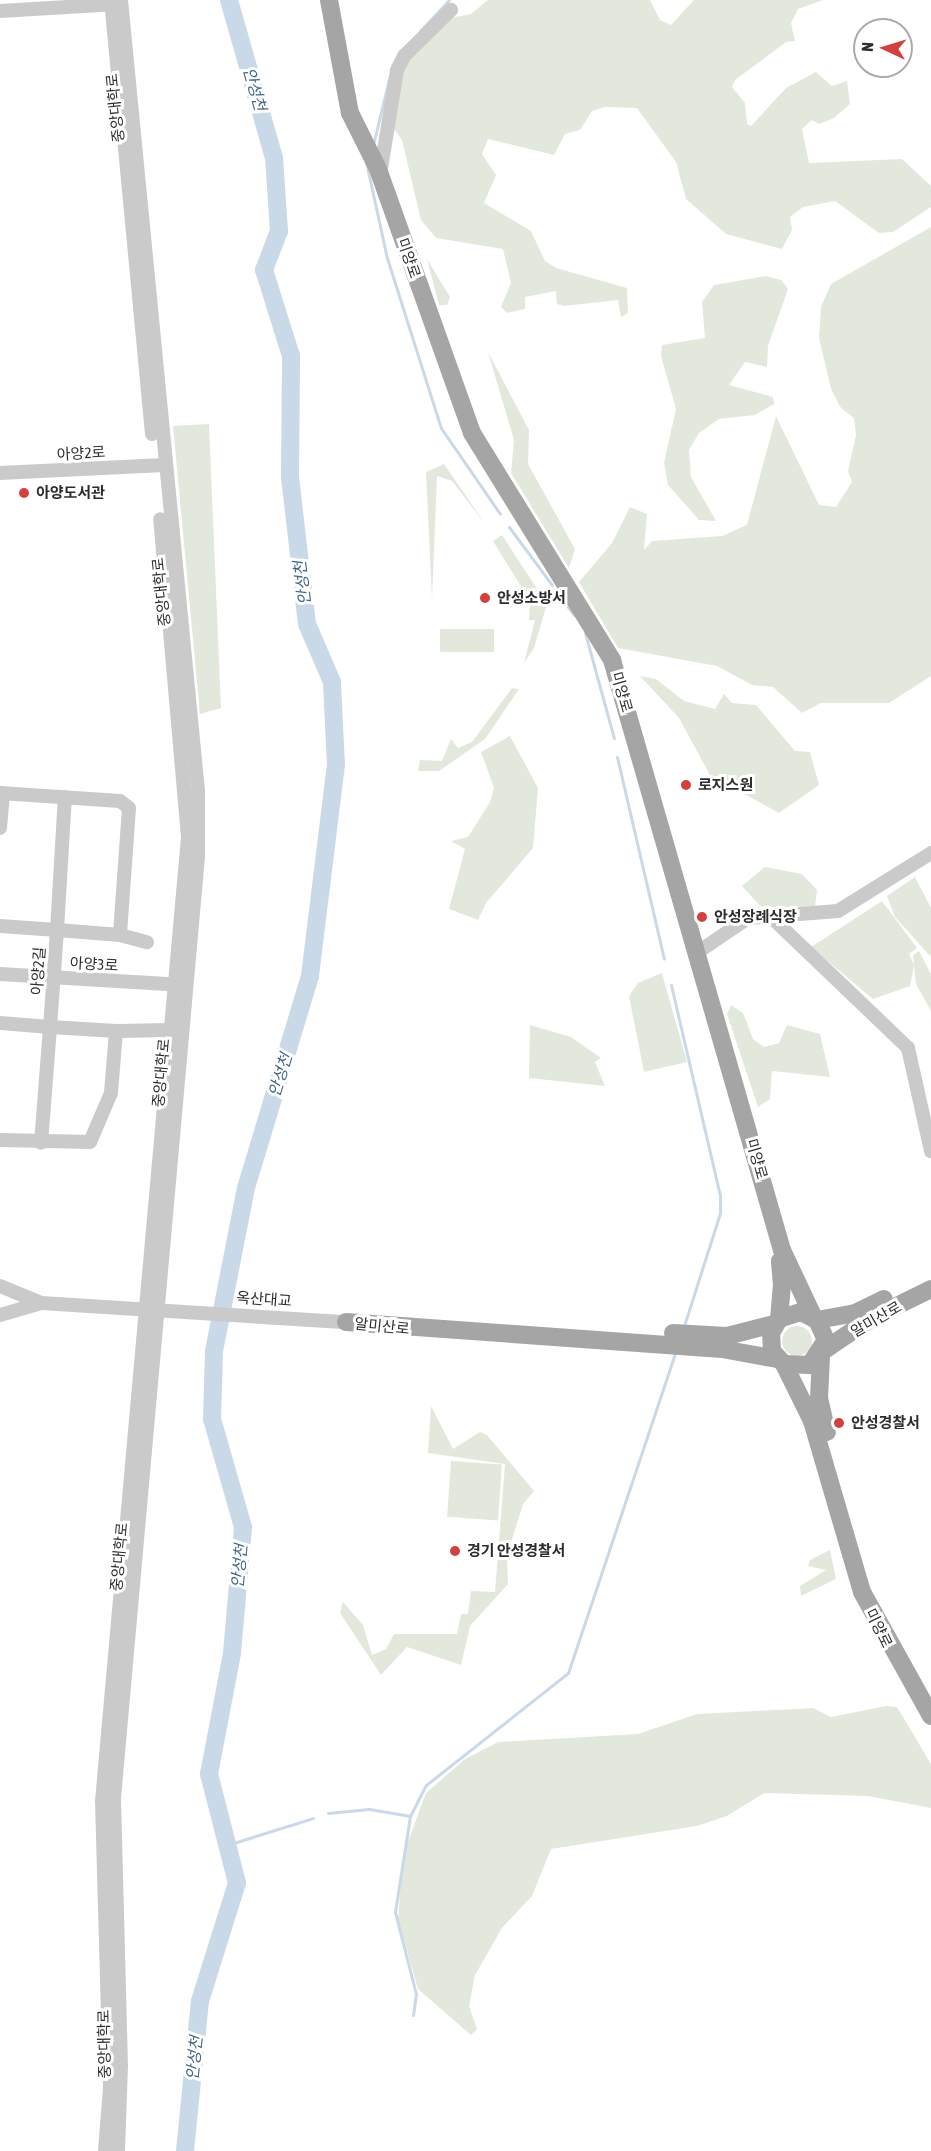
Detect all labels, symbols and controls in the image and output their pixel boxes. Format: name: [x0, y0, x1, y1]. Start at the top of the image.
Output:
north arrow: [853, 18, 913, 78]
text: N: [858, 42, 876, 52]
water label: 안성천: [240, 65, 270, 113]
street label: 중앙대학로: [102, 73, 128, 143]
street label: 미양로: [394, 235, 424, 281]
street label: 아양2로: [56, 443, 106, 463]
place label: 아양도서관: [36, 484, 105, 502]
marker: 아양도서관: [17, 486, 31, 500]
street label: 중앙대학로: [148, 557, 174, 627]
water label: 안성천: [290, 560, 314, 606]
place label: 안성소방서: [497, 589, 566, 607]
marker: 안성소방서: [478, 591, 492, 605]
street label: 미양로: [608, 670, 636, 714]
place label: 로지스원: [698, 776, 753, 794]
marker: 로지스원: [679, 778, 693, 792]
place label: 안성장례식장: [714, 908, 797, 926]
marker: 안성장례식장: [695, 910, 709, 924]
street label: 아양2길: [27, 946, 49, 996]
street label: 아양3로: [69, 954, 119, 974]
street label: 중앙대학로: [149, 1038, 173, 1108]
water label: 안성천: [264, 1051, 296, 1099]
street label: 미양로: [743, 1137, 771, 1181]
street label: 옥산대교: [236, 1288, 292, 1310]
street label: 알미산로: [848, 1297, 904, 1341]
street label: 알미산로: [354, 1314, 410, 1338]
place label: 안성경찰서: [851, 1414, 920, 1432]
marker: 안성경찰서: [832, 1416, 846, 1430]
street label: 중앙대학로: [107, 1522, 131, 1592]
place label: 경기 안성경찰서: [467, 1542, 566, 1560]
water label: 안성천: [228, 1543, 250, 1589]
marker: 경기 안성경찰서: [448, 1544, 462, 1558]
street label: 미양로: [862, 1605, 896, 1651]
street label: 중앙대학로: [94, 2009, 114, 2079]
water label: 안성천: [182, 2035, 206, 2081]

